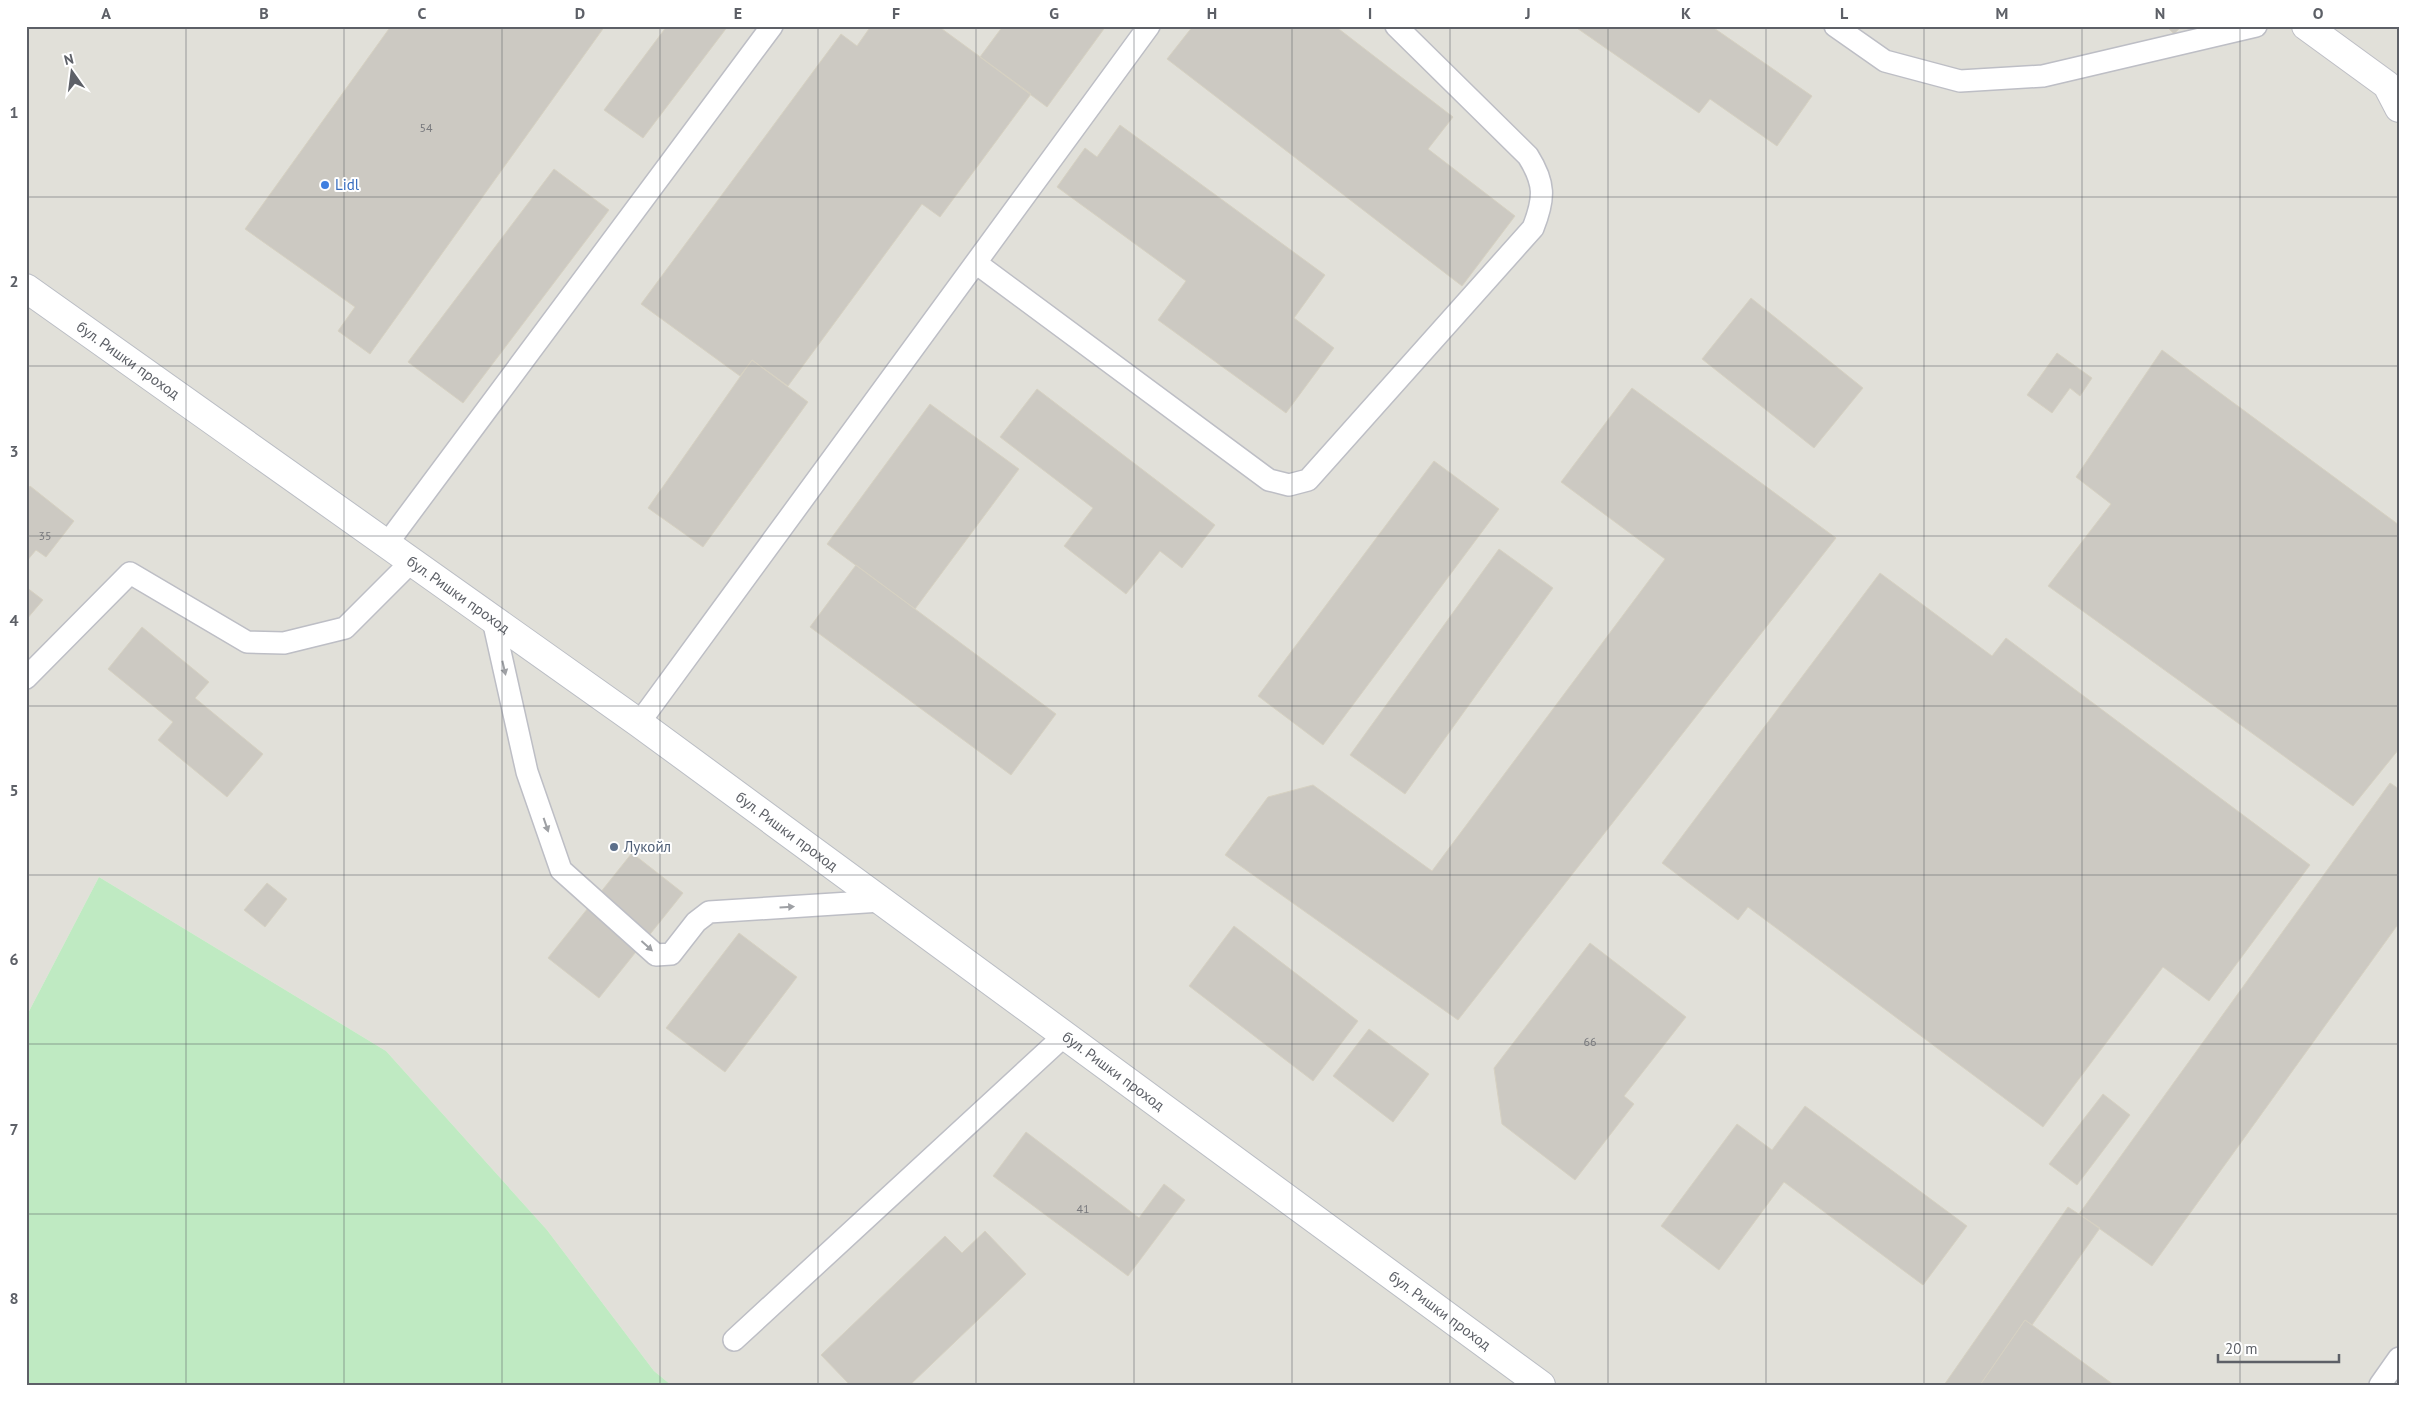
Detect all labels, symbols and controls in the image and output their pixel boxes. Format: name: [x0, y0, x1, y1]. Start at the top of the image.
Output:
text: A: [101, 3, 111, 23]
text: B: [259, 3, 269, 23]
text: C: [418, 3, 427, 23]
text: D: [575, 3, 585, 23]
text: E: [734, 3, 742, 23]
text: F: [892, 3, 900, 23]
text: G: [1049, 3, 1059, 23]
text: H: [1207, 3, 1217, 23]
text: I: [1368, 3, 1372, 23]
text: J: [1524, 3, 1531, 23]
text: K: [1681, 3, 1691, 23]
text: L: [1840, 3, 1849, 23]
text: M: [1996, 3, 2008, 23]
text: N: [2155, 3, 2165, 23]
text: O: [2313, 3, 2324, 23]
north arrow: [48, 48, 98, 98]
text: N: [62, 50, 75, 69]
text: 1: [9, 102, 19, 122]
house number: 54: [419, 120, 433, 135]
place label: Lidl: [335, 175, 360, 194]
marker: Lidl: [319, 179, 331, 191]
text: 2: [9, 271, 19, 291]
street label: бул. Ришки проход: [73, 317, 184, 403]
text: 3: [9, 441, 19, 461]
house number: 35: [38, 528, 52, 543]
street label: бул. Ришки проход: [403, 551, 514, 637]
text: 4: [9, 610, 19, 630]
one-way arrow: [500, 660, 508, 676]
text: 5: [9, 780, 19, 800]
street label: бул. Ришки проход: [732, 787, 842, 875]
one-way arrow: [542, 818, 550, 833]
place label: Лукойл: [623, 837, 671, 856]
marker: Лукойл: [608, 841, 620, 853]
one-way arrow: [779, 902, 795, 910]
one-way arrow: [640, 940, 652, 952]
text: 6: [9, 949, 19, 969]
street label: бул. Ришки проход: [1059, 1027, 1168, 1114]
house number: 66: [1583, 1034, 1597, 1049]
text: 7: [9, 1119, 19, 1139]
house number: 41: [1076, 1201, 1090, 1216]
street label: бул. Ришки проход: [1385, 1267, 1495, 1354]
text: 8: [9, 1288, 19, 1308]
scale bar: [2218, 1331, 2339, 1363]
text: 20 m: [2225, 1339, 2258, 1358]

